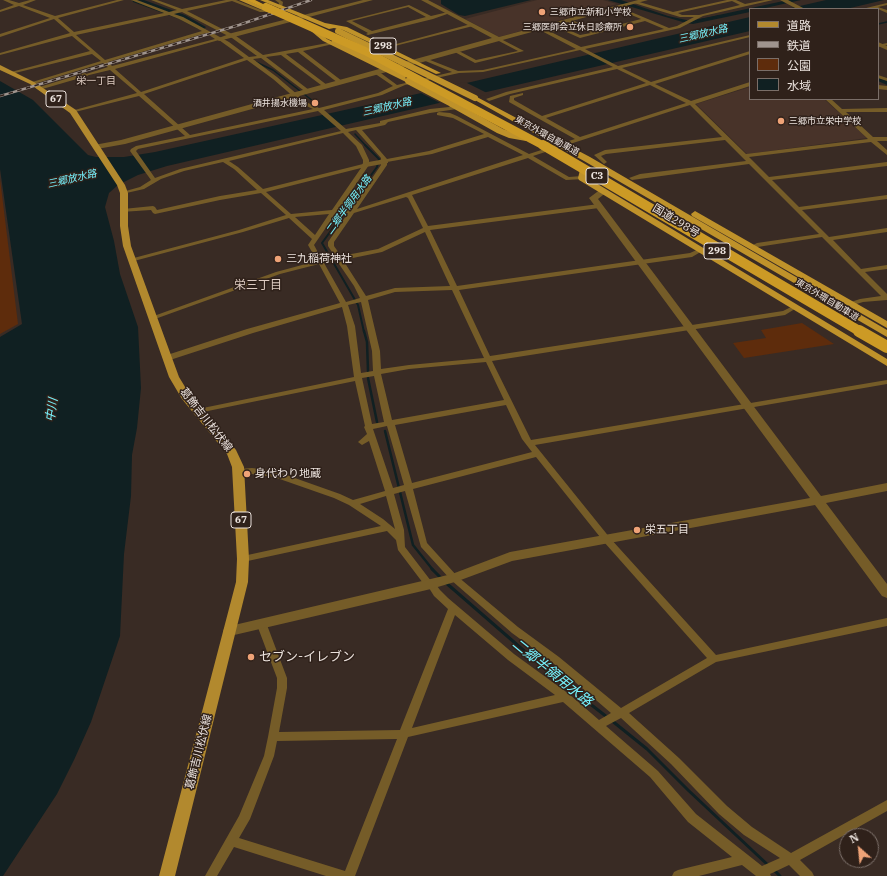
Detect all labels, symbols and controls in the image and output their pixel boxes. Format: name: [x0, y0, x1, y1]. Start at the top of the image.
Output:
marker: 三郷市立新和小学校: [537, 7, 547, 17]
place label: 三郷市立新和小学校: [550, 7, 631, 17]
legend: [749, 8, 879, 100]
text: 道路: [787, 18, 811, 33]
place label: 三郷医師会立休日診療所: [523, 22, 622, 32]
marker: 三郷医師会立休日診療所: [625, 22, 635, 32]
water label: 三郷放水路: [677, 23, 729, 45]
road number: 298: [370, 38, 396, 54]
text: 鉄道: [787, 38, 811, 53]
text: 公園: [787, 58, 811, 73]
district label: 栄一丁目: [76, 75, 116, 87]
text: 水域: [787, 78, 811, 93]
road number: 67: [46, 91, 66, 107]
water label: 三郷放水路: [361, 96, 413, 118]
place label: 酒井揚水機場: [253, 98, 307, 108]
marker: 酒井揚水機場: [310, 98, 320, 108]
street label: 東京外環自動車道: [513, 114, 581, 158]
marker: 三郷市立栄中学校: [776, 116, 786, 126]
place label: 三郷市立栄中学校: [789, 116, 861, 126]
water label: 三郷放水路: [46, 168, 98, 190]
road number: C3: [586, 168, 608, 184]
water label: 二郷半領用水路: [324, 173, 374, 237]
street label: 国道298号: [650, 202, 702, 240]
road number: 298: [704, 243, 730, 259]
place label: 三九稲荷神社: [286, 252, 352, 266]
marker: 三九稲荷神社: [273, 254, 283, 264]
street label: 東京外環自動車道: [793, 277, 861, 323]
district label: 栄三丁目: [234, 279, 282, 293]
street label: 葛飾吉川松伏線: [177, 386, 235, 454]
water label: 中川: [43, 397, 61, 423]
place label: 身代わり地蔵: [255, 467, 321, 481]
marker: 身代わり地蔵: [242, 469, 252, 479]
road number: 67: [231, 512, 251, 528]
place label: 栄五丁目: [645, 523, 689, 537]
marker: 栄五丁目: [632, 525, 642, 535]
water label: 二郷半領用水路: [509, 636, 595, 710]
place label: セブン-イレブン: [259, 649, 355, 665]
marker: セブン-イレブン: [246, 652, 256, 662]
street label: 葛飾吉川松伏線: [183, 713, 215, 791]
north arrow: [839, 828, 879, 868]
text: N: [847, 830, 861, 846]

